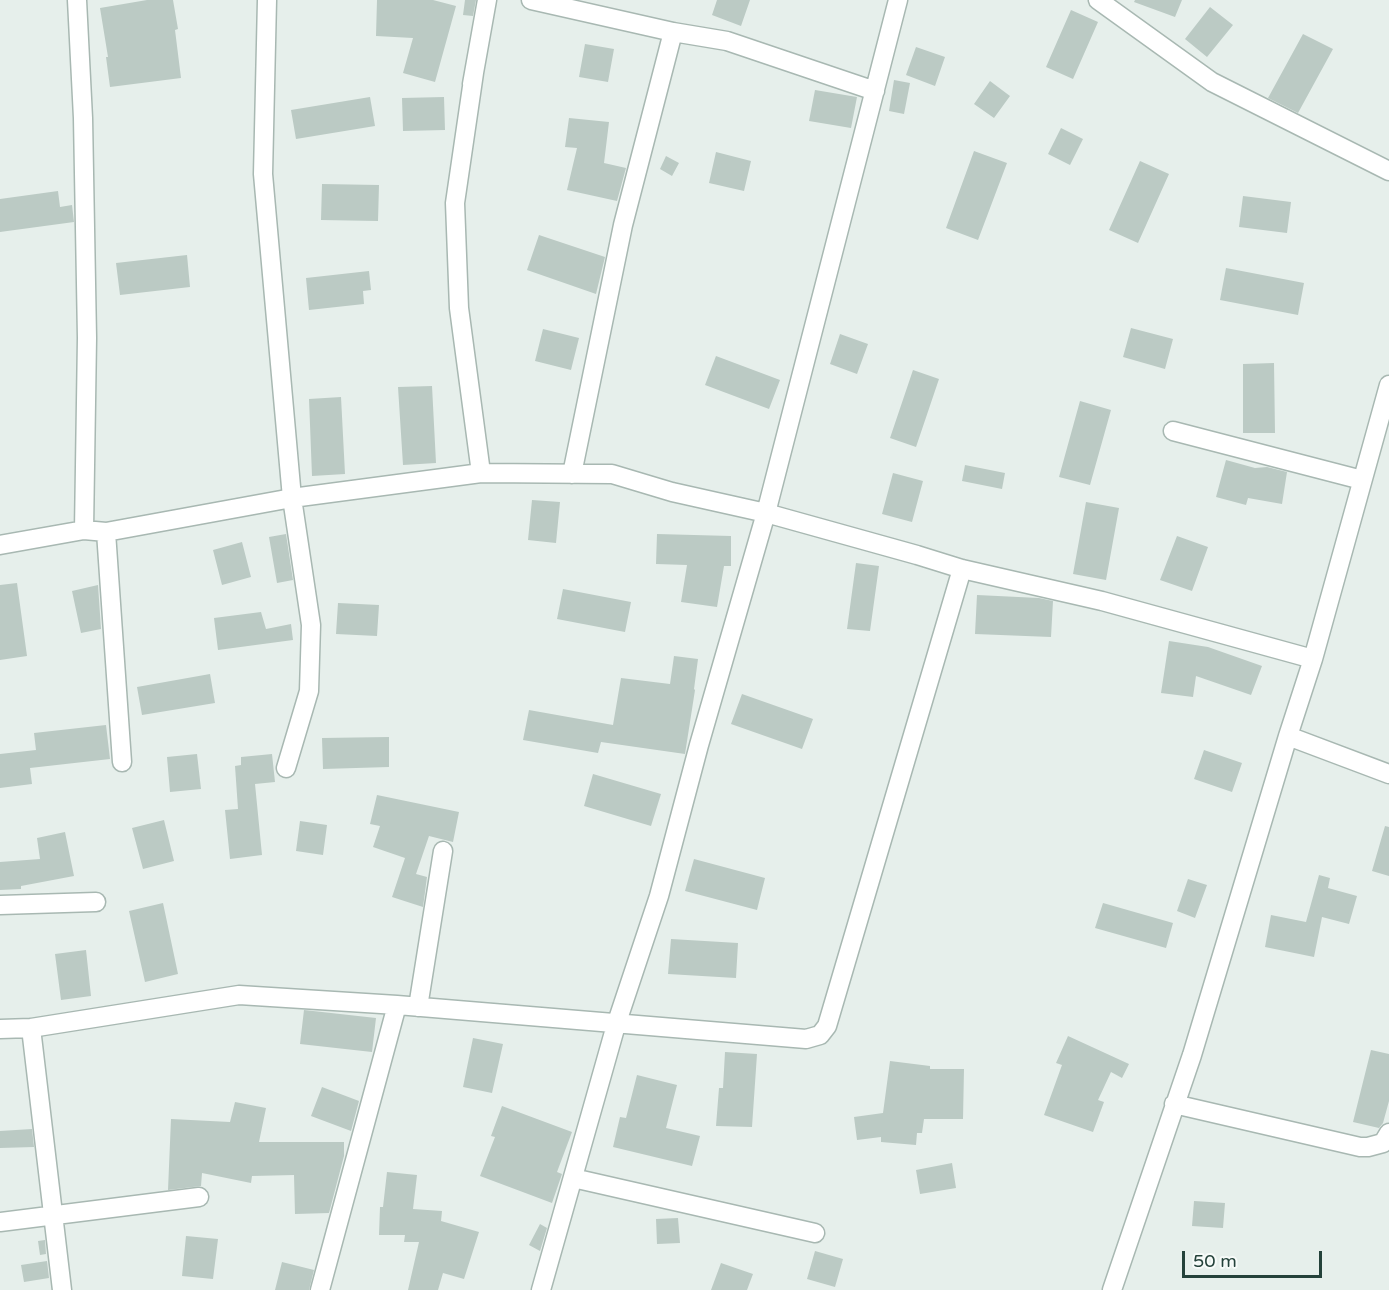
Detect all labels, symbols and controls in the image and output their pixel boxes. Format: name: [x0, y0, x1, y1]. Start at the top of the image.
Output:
scale bar: [1185, 1239, 1324, 1277]
text: 50 m: [1193, 1250, 1237, 1272]

